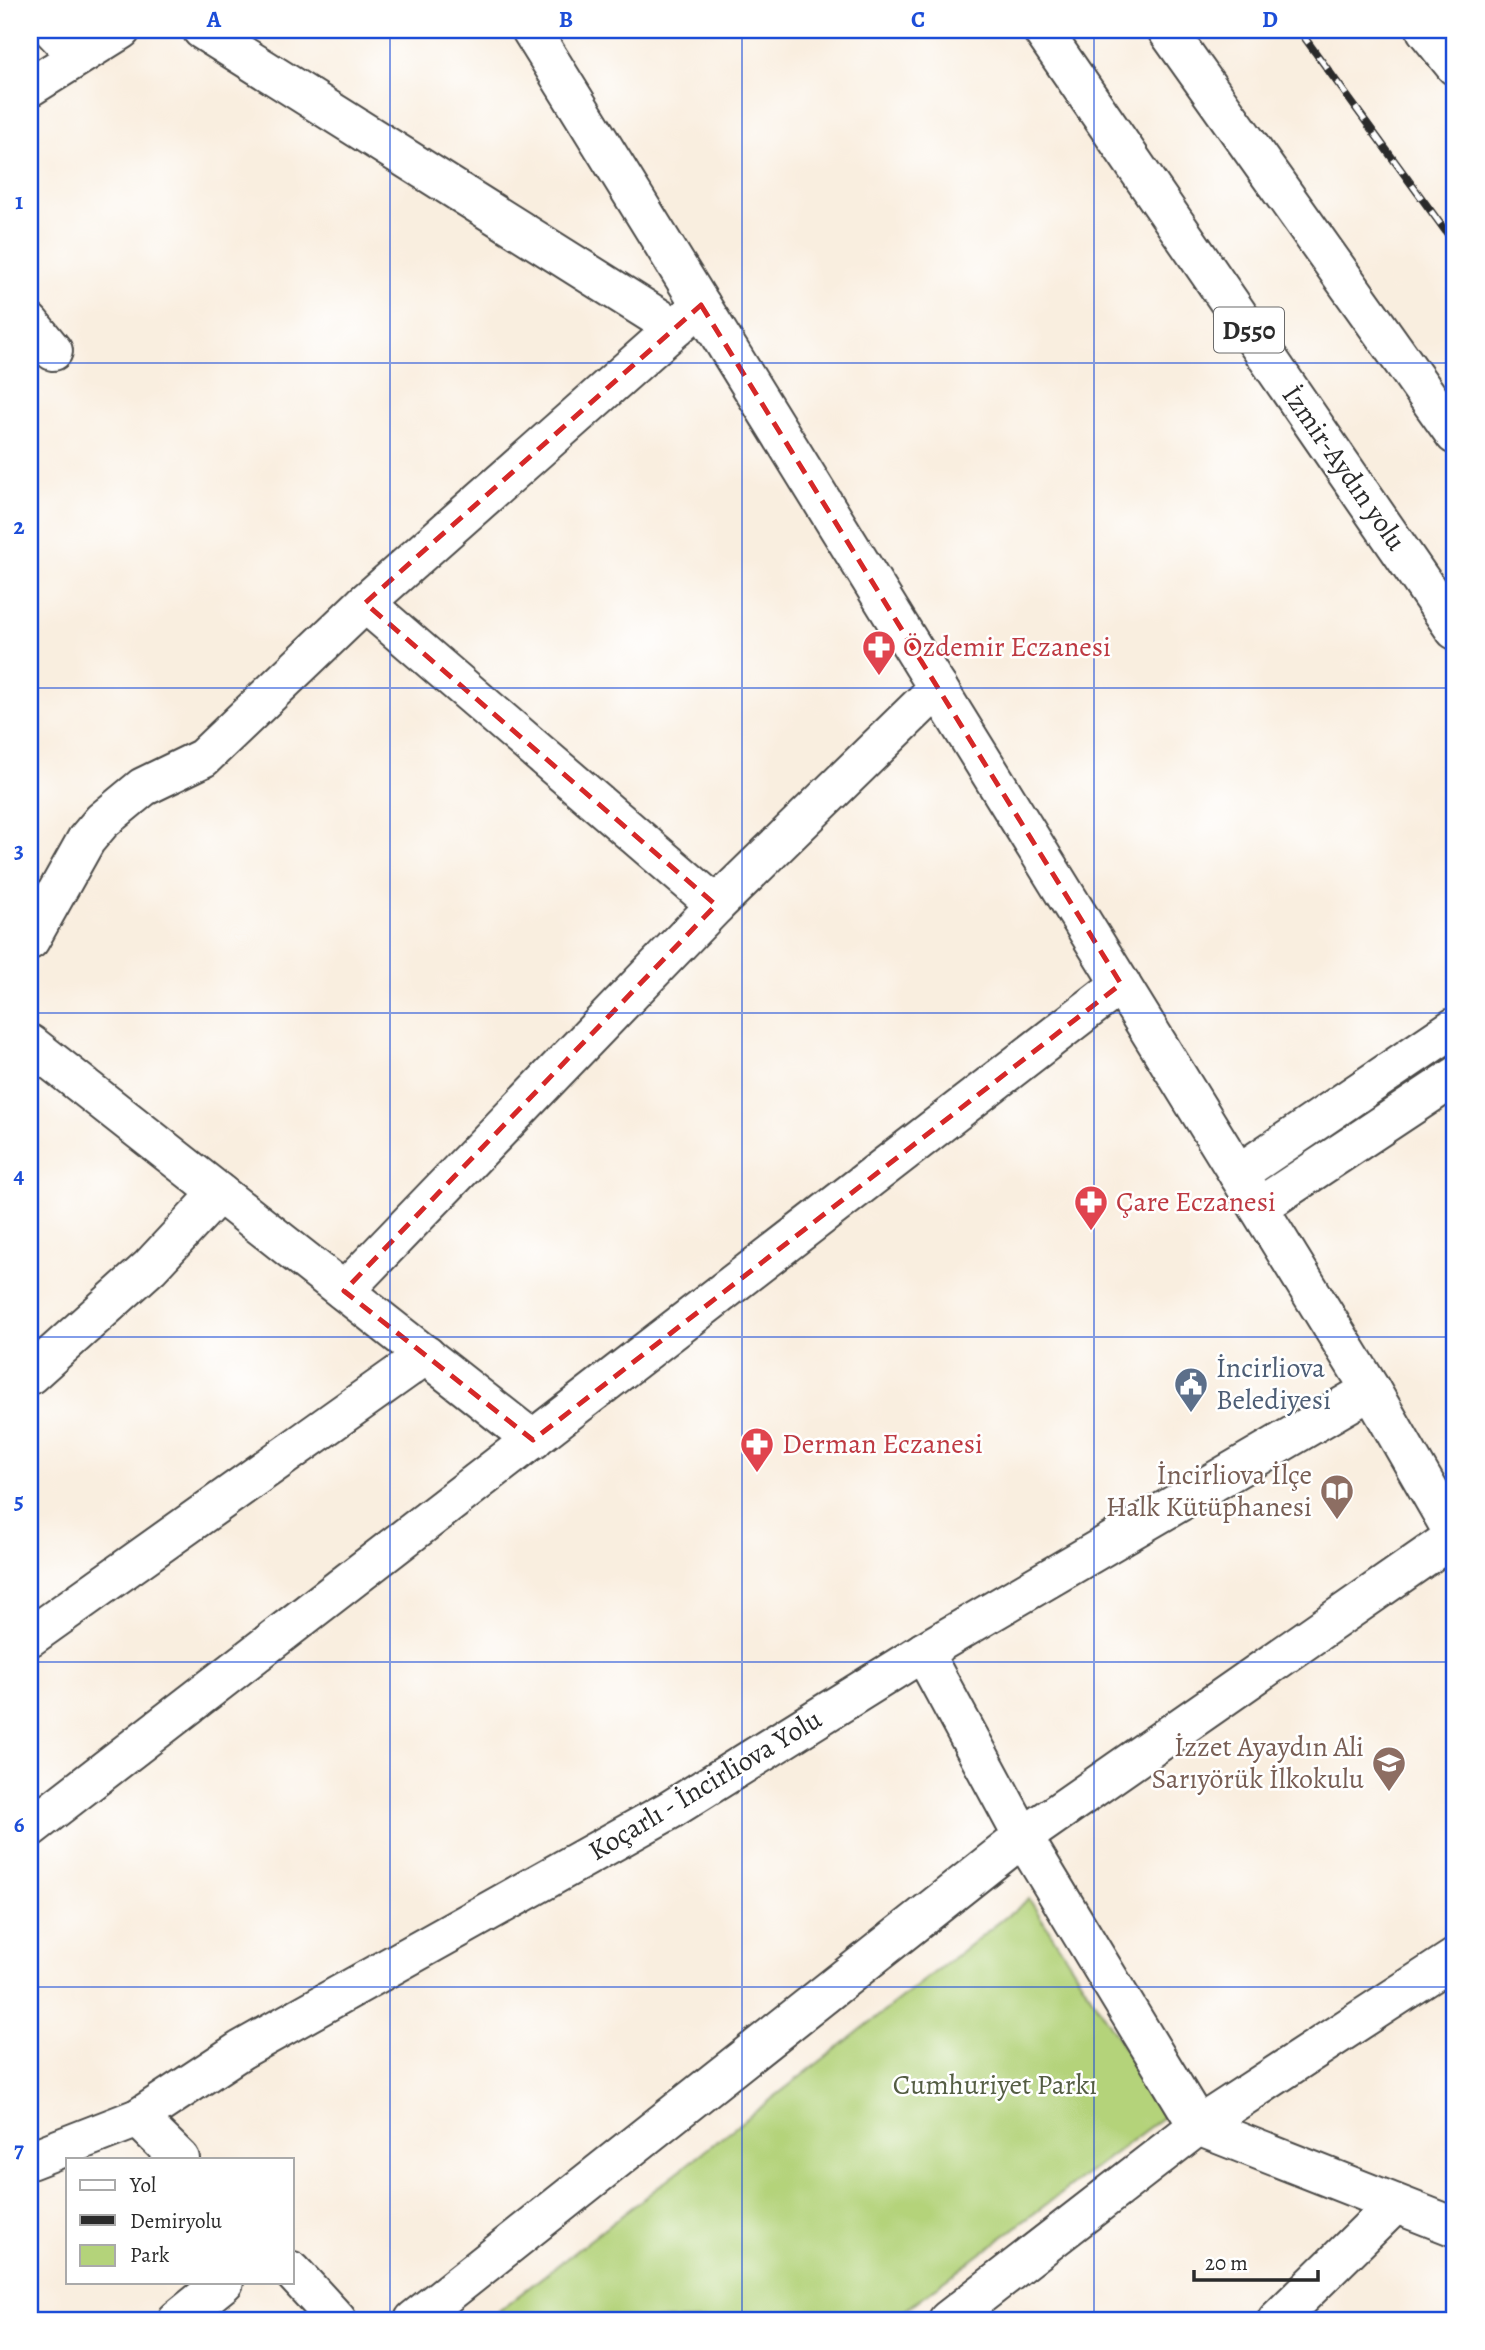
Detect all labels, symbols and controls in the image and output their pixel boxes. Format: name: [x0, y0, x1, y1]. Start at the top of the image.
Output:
text: A: [206, 4, 222, 35]
text: B: [559, 4, 573, 35]
text: C: [911, 4, 925, 35]
text: D: [1262, 4, 1278, 35]
text: 1: [15, 186, 23, 217]
road number: D550: [1214, 308, 1284, 352]
street label: İzmir-Aydın yolu: [1273, 378, 1415, 559]
text: 2: [13, 511, 25, 542]
pharmacy icon: Özdemir Eczanesi: [860, 628, 898, 677]
place label: Özdemir Eczanesi: [903, 628, 1111, 666]
text: 3: [14, 835, 24, 866]
text: 4: [14, 1160, 25, 1191]
pharmacy icon: Çare Eczanesi: [1072, 1183, 1110, 1232]
place label: Çare Eczanesi: [1116, 1183, 1276, 1221]
place label: İncirliova Belediyesi: [1216, 1349, 1331, 1419]
public building icon: İncirliova Belediyesi: [1172, 1365, 1210, 1414]
pharmacy icon: Derman Eczanesi: [738, 1425, 776, 1474]
place label: Derman Eczanesi: [782, 1425, 983, 1463]
place label: İncirliova İlçe Halk Kütüphanesi: [1106, 1456, 1312, 1526]
library icon: İncirliova İlçe Halk Kütüphanesi: [1318, 1472, 1356, 1521]
text: 5: [14, 1485, 24, 1516]
street label: Koçarlı - İncirliova Yolu: [581, 1700, 829, 1870]
place label: İzzet Ayaydın Ali Sarıyörük İlkokulu: [1151, 1728, 1365, 1798]
school or university icon: İzzet Ayaydın Ali Sarıyörük İlkokulu: [1370, 1744, 1408, 1793]
text: 6: [14, 1809, 25, 1840]
park label: Cumhuriyet Parkı: [893, 2066, 1097, 2104]
text: 7: [14, 2134, 24, 2165]
legend: [66, 2158, 294, 2284]
text: Yol: [129, 2171, 156, 2199]
text: Demiryolu: [130, 2207, 223, 2235]
scale bar: [1194, 2238, 1319, 2282]
text: Park: [130, 2241, 170, 2269]
text: 20 m: [1205, 2249, 1248, 2277]

